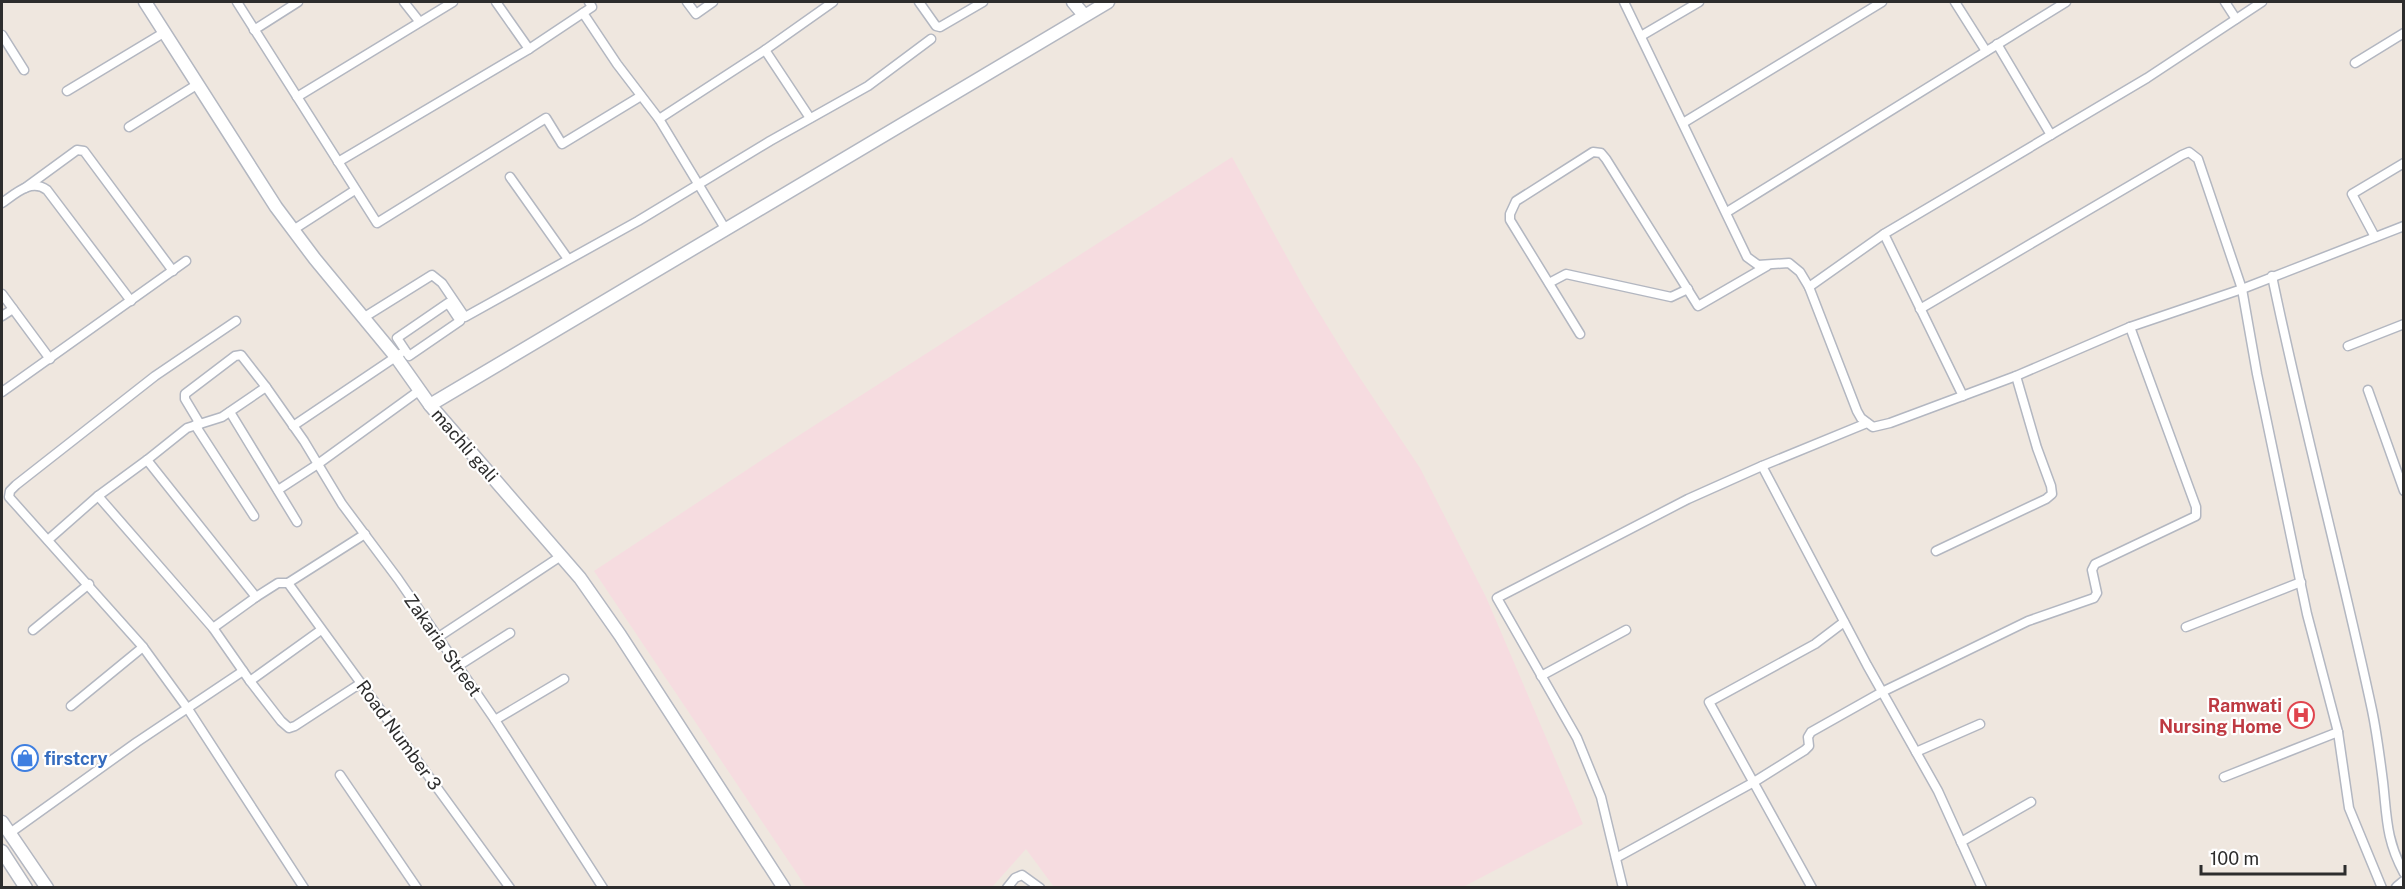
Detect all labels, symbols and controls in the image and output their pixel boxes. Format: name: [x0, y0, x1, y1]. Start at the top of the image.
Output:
street label: machli gali: [427, 404, 503, 486]
street label: Zakaria Street: [400, 590, 486, 700]
street label: Road Number 3: [352, 676, 446, 794]
place label: Ramwati Nursing Home: [2159, 695, 2282, 737]
hospital icon: Ramwati Nursing Home: [2286, 700, 2316, 730]
shop icon: firstcry: [10, 743, 40, 773]
place label: firstcry: [44, 748, 108, 769]
scale bar: [2201, 838, 2345, 876]
text: 100 m: [2210, 848, 2259, 869]

